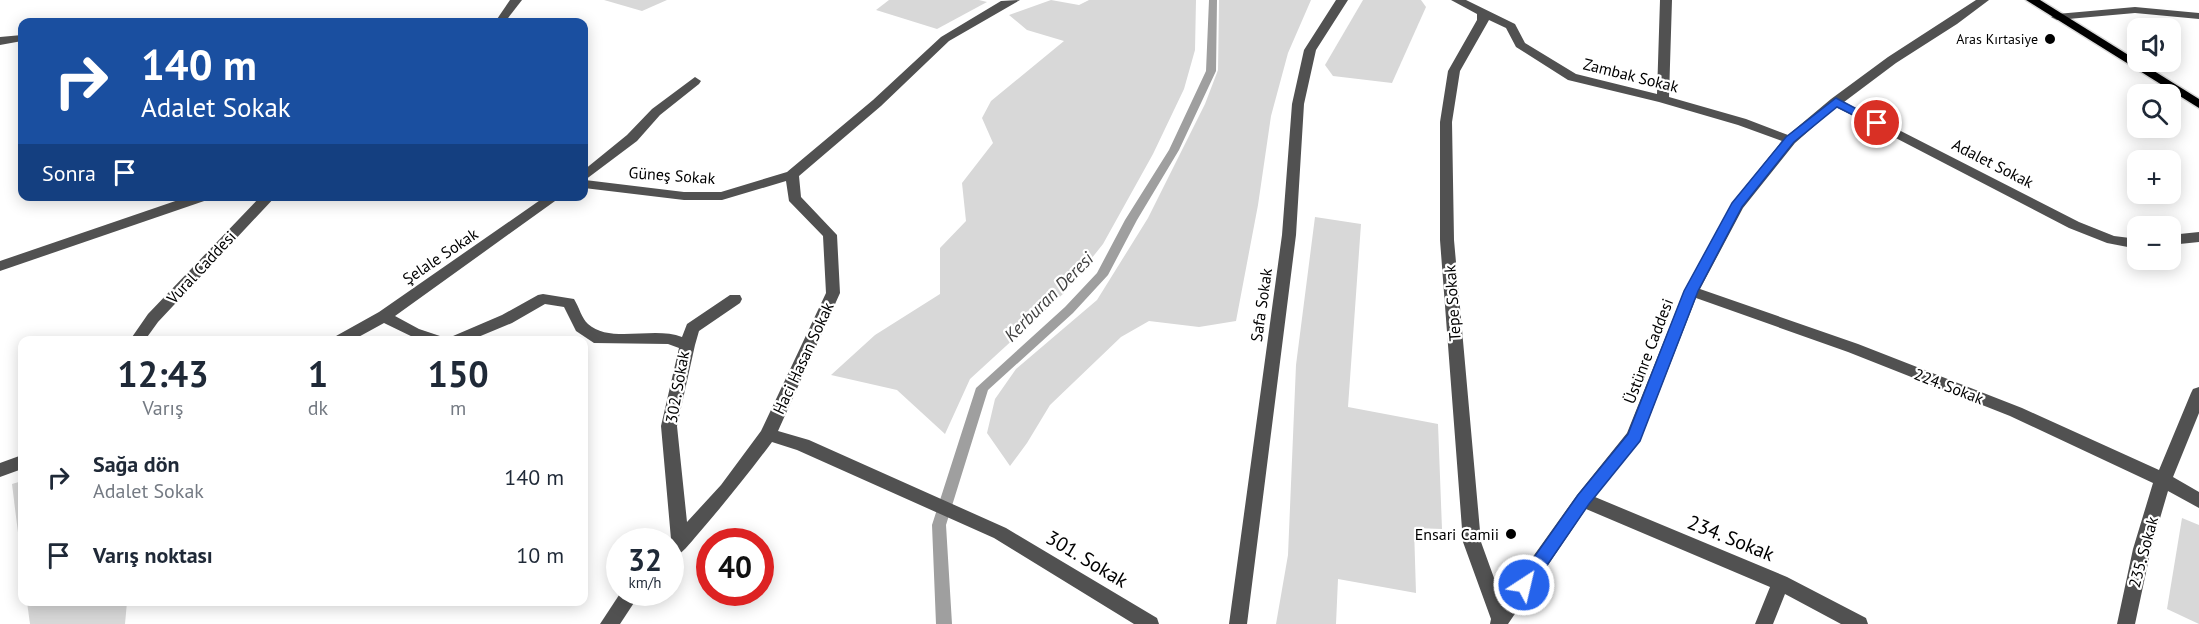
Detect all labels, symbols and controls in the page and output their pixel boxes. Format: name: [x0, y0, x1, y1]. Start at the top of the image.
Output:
map controls: [2127, 18, 2181, 270]
button: sound: [2127, 18, 2181, 72]
place label: Aras Kırtasiye: [1956, 30, 2038, 48]
marker: Aras Kırtasiye: [2043, 32, 2057, 46]
text: 140 m: [141, 37, 257, 92]
icon: right: [42, 42, 120, 120]
street label: Zambak Sokak: [1581, 53, 1681, 97]
button: search: [2127, 84, 2181, 138]
text: Adalet Sokak: [141, 90, 291, 124]
pin: [1851, 97, 1902, 148]
icon: arrive: [1860, 106, 1893, 139]
street label: Adalet Sokak: [1949, 134, 2037, 192]
button: +: [2127, 150, 2181, 204]
icon: arrive: [108, 156, 141, 189]
text: Sonra: [42, 159, 96, 187]
street label: Güneş Sokak: [628, 162, 716, 188]
button: −: [2127, 216, 2181, 270]
street label: Şelale Sokak: [398, 223, 482, 289]
street label: Vural Caddesi: [161, 226, 240, 308]
water label: Kerburan Deresi: [999, 246, 1099, 346]
street label: Tepe Sokak: [1439, 264, 1465, 342]
street label: Safa Sokak: [1246, 267, 1276, 343]
street label: Üstünre Caddesi: [1619, 296, 1677, 406]
street label: Haci Hasan Sokak: [768, 299, 838, 417]
street label: 302. Sokak: [661, 349, 693, 425]
text: 12:43: [117, 350, 209, 397]
text: 1: [308, 350, 328, 397]
text: 150: [427, 350, 489, 397]
street label: 224. Sokak: [1911, 364, 1987, 409]
text: Varış: [142, 395, 183, 421]
text: dk: [308, 395, 328, 421]
text: m: [450, 395, 466, 421]
text: Sağa dön: [93, 450, 180, 478]
icon: right: [42, 461, 75, 494]
text: 140 m: [504, 463, 564, 491]
text: Adalet Sokak: [93, 478, 204, 504]
street label: 234. Sokak: [1684, 509, 1779, 567]
street label: 235. Sokak: [2124, 514, 2162, 590]
street label: 301. Sokak: [1041, 524, 1133, 594]
place label: Ensari Camii: [1415, 524, 1499, 544]
marker: Ensari Camii: [1504, 527, 1518, 541]
speed limit sign: 40: [696, 528, 774, 606]
icon: arrive: [42, 539, 75, 572]
text: 32: [628, 540, 662, 579]
text: Varış noktası: [93, 541, 213, 569]
text: 10 m: [516, 541, 564, 569]
position arrow: [1492, 553, 1556, 617]
text: km/h: [629, 573, 661, 592]

